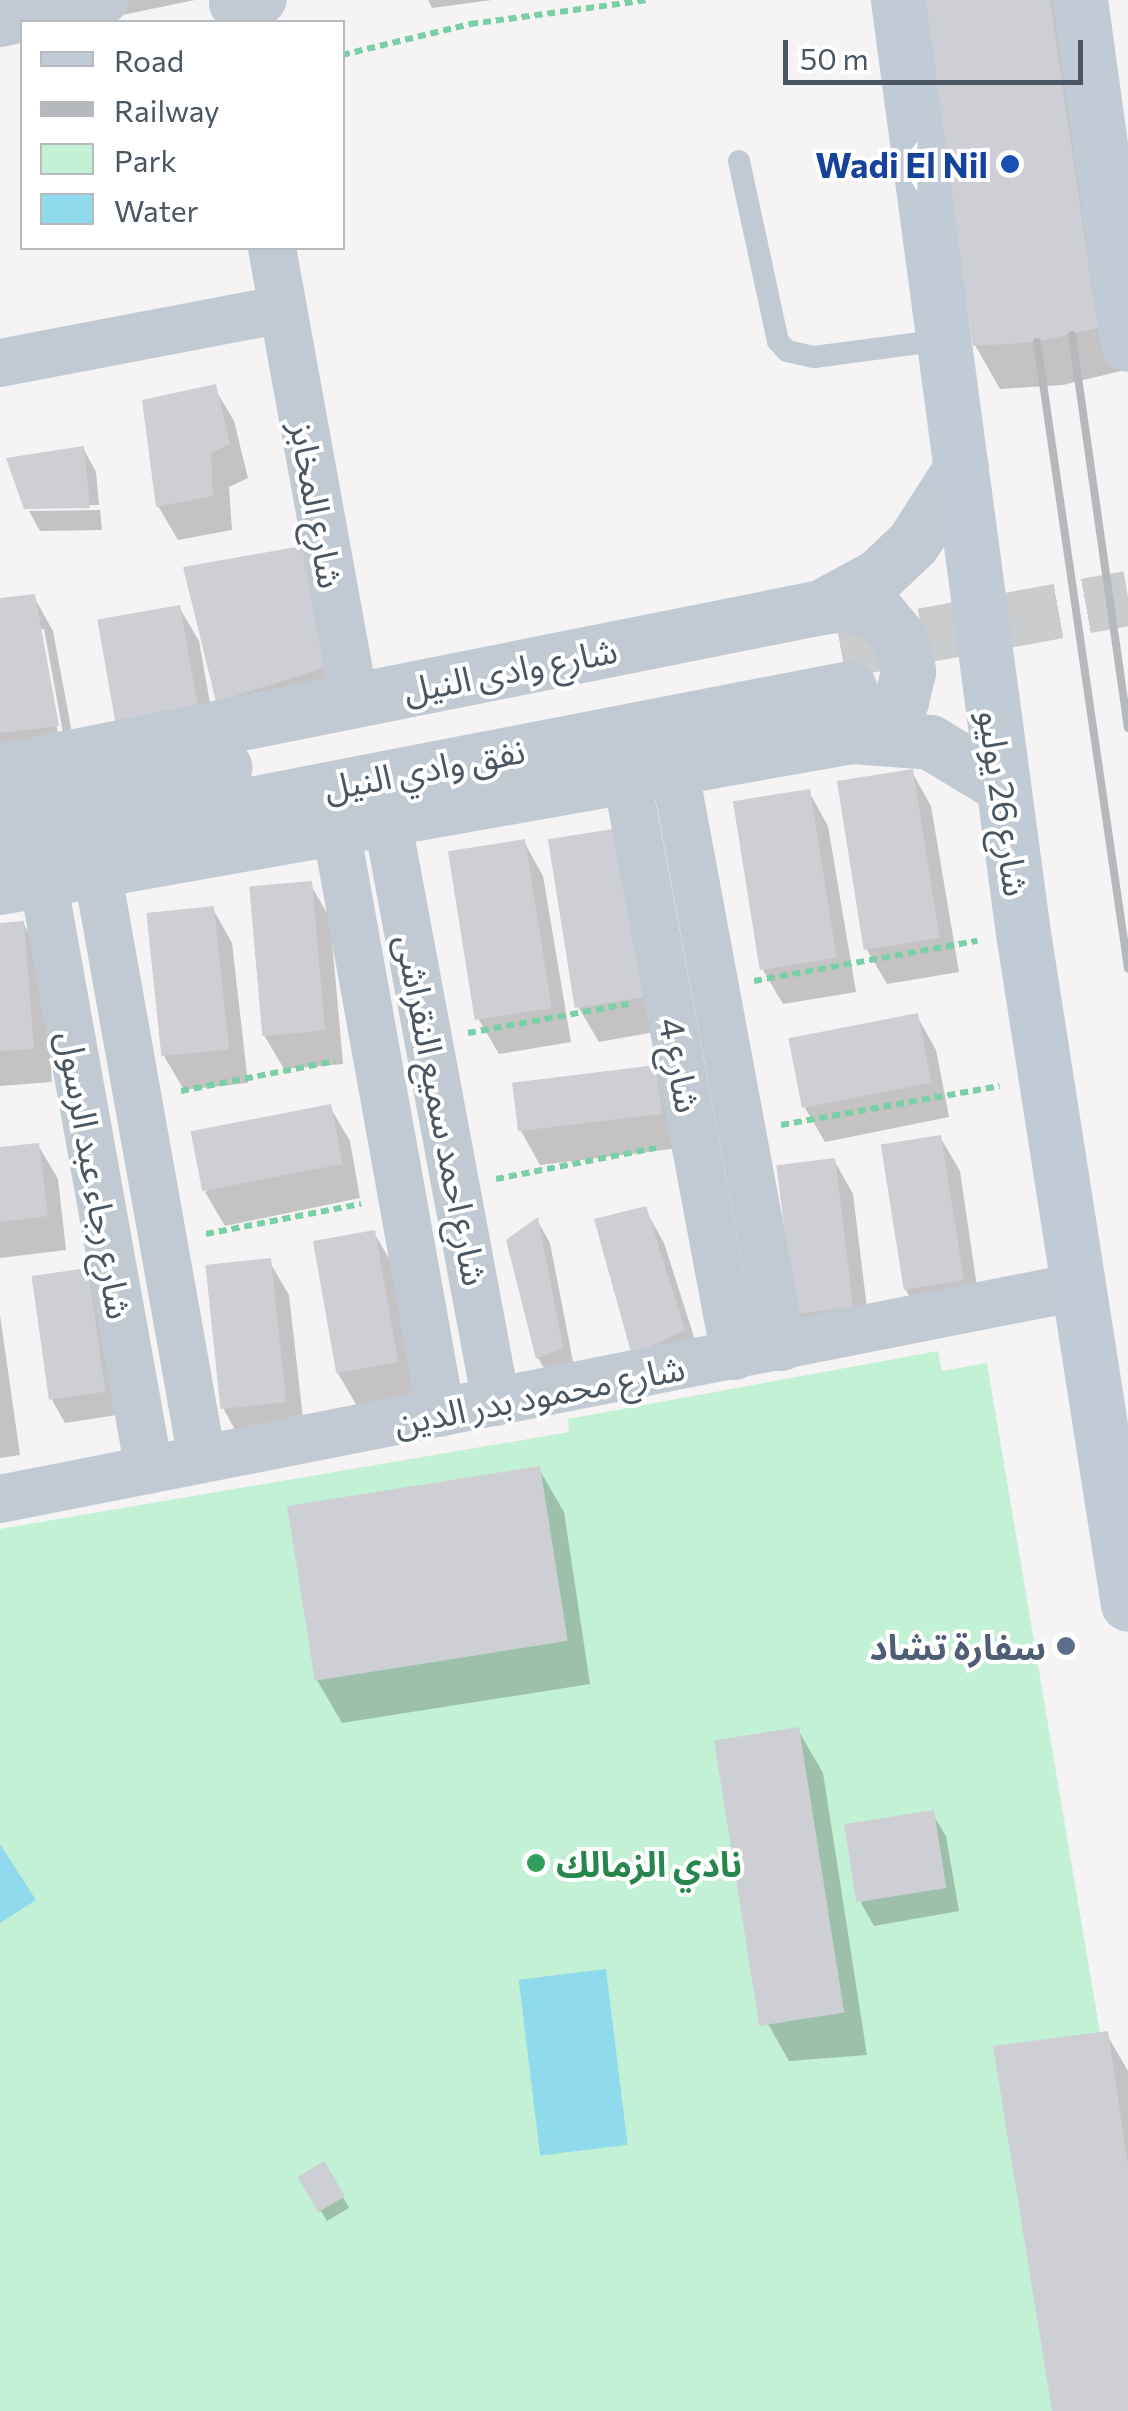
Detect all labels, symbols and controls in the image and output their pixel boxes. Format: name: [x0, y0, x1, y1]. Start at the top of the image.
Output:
legend: [20, 20, 345, 250]
scale bar: [788, 20, 1088, 82]
text: 50 m: [800, 39, 869, 76]
text: Road: [114, 41, 184, 78]
text: Railway: [114, 91, 220, 128]
text: Park: [114, 141, 177, 178]
place label: Wadi El Nil: [815, 143, 988, 185]
marker: Wadi El Nil: [997, 151, 1023, 177]
text: Water: [114, 191, 199, 228]
street label: شارع المخابز: [283, 418, 353, 592]
street label: شارع وادى النيل: [400, 628, 620, 710]
street label: شارع 26 يوليو: [971, 707, 1039, 899]
street label: نفق وادي النيل: [320, 728, 528, 808]
street label: شارع احمد سميع النقراشى: [388, 931, 498, 1289]
street label: شارع 4: [651, 1014, 711, 1116]
street label: شارع رجاء عبد الرسول: [50, 1028, 142, 1322]
street label: شارع محمود بدر الدين: [390, 1345, 688, 1443]
place label: سفارة تشاد: [870, 1625, 1046, 1667]
marker: سفارة تشاد: [1055, 1635, 1077, 1657]
place label: نادي الزمالك: [556, 1842, 742, 1884]
marker: نادي الزمالك: [525, 1852, 547, 1874]

